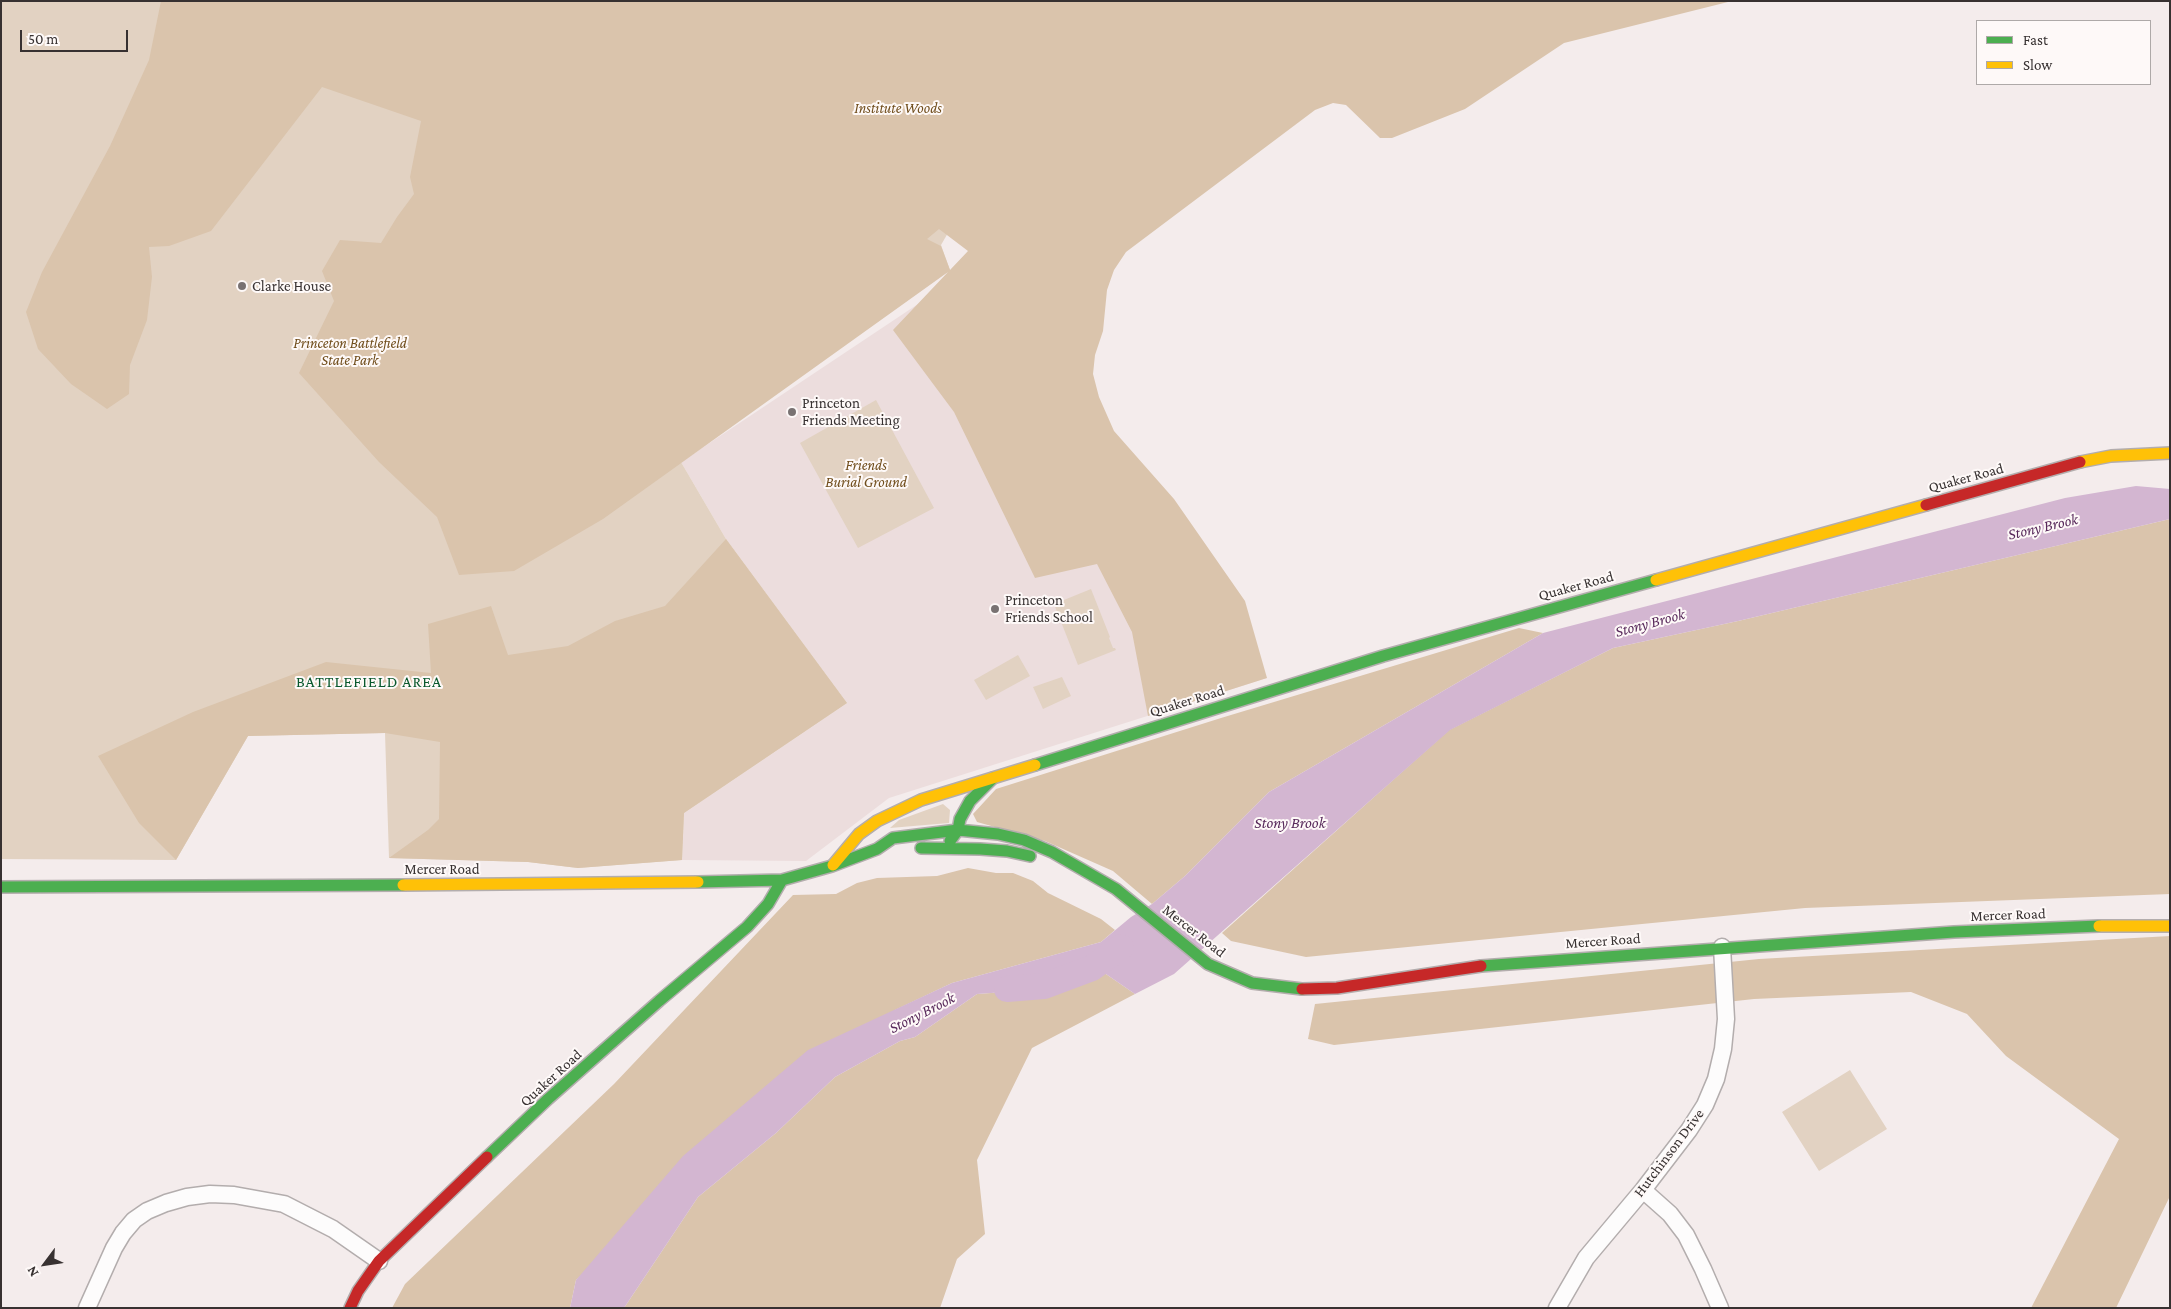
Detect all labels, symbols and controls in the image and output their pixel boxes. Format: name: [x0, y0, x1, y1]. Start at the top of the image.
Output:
scale bar: [22, 20, 130, 52]
legend: [1976, 20, 2151, 85]
text: 50 m: [28, 31, 58, 47]
text: Fast: [2023, 32, 2048, 48]
text: Slow: [2023, 57, 2052, 73]
park label: Institute Woods: [854, 99, 942, 117]
place label: Clarke House: [252, 277, 331, 295]
marker: Clarke House: [236, 280, 248, 292]
park label: Princeton Battlefield State Park: [293, 334, 407, 369]
place label: Princeton Friends Meeting: [802, 394, 900, 429]
marker: Princeton Friends Meeting: [786, 406, 798, 418]
park label: Friends Burial Ground: [825, 456, 907, 491]
street label: Quaker Road: [1926, 459, 2006, 497]
water label: Stony Brook: [2006, 510, 2080, 544]
street label: Quaker Road: [1536, 567, 1616, 605]
place label: Princeton Friends School: [1005, 591, 1093, 626]
marker: Princeton Friends School: [989, 603, 1001, 615]
water label: Stony Brook: [1613, 604, 1687, 642]
district label: BATTLEFIELD AREA: [294, 672, 444, 692]
street label: Quaker Road: [1147, 681, 1227, 721]
water label: Stony Brook: [1254, 813, 1326, 833]
street label: Mercer Road: [404, 860, 480, 878]
street label: Mercer Road: [1159, 901, 1229, 961]
street label: Mercer Road: [1970, 905, 2046, 925]
street label: Mercer Road: [1565, 929, 1641, 953]
water label: Stony Brook: [886, 988, 958, 1038]
street label: Quaker Road: [516, 1045, 586, 1111]
street label: Hutchinson Drive: [1630, 1105, 1708, 1201]
north arrow: [20, 1239, 70, 1289]
text: N: [23, 1264, 41, 1280]

